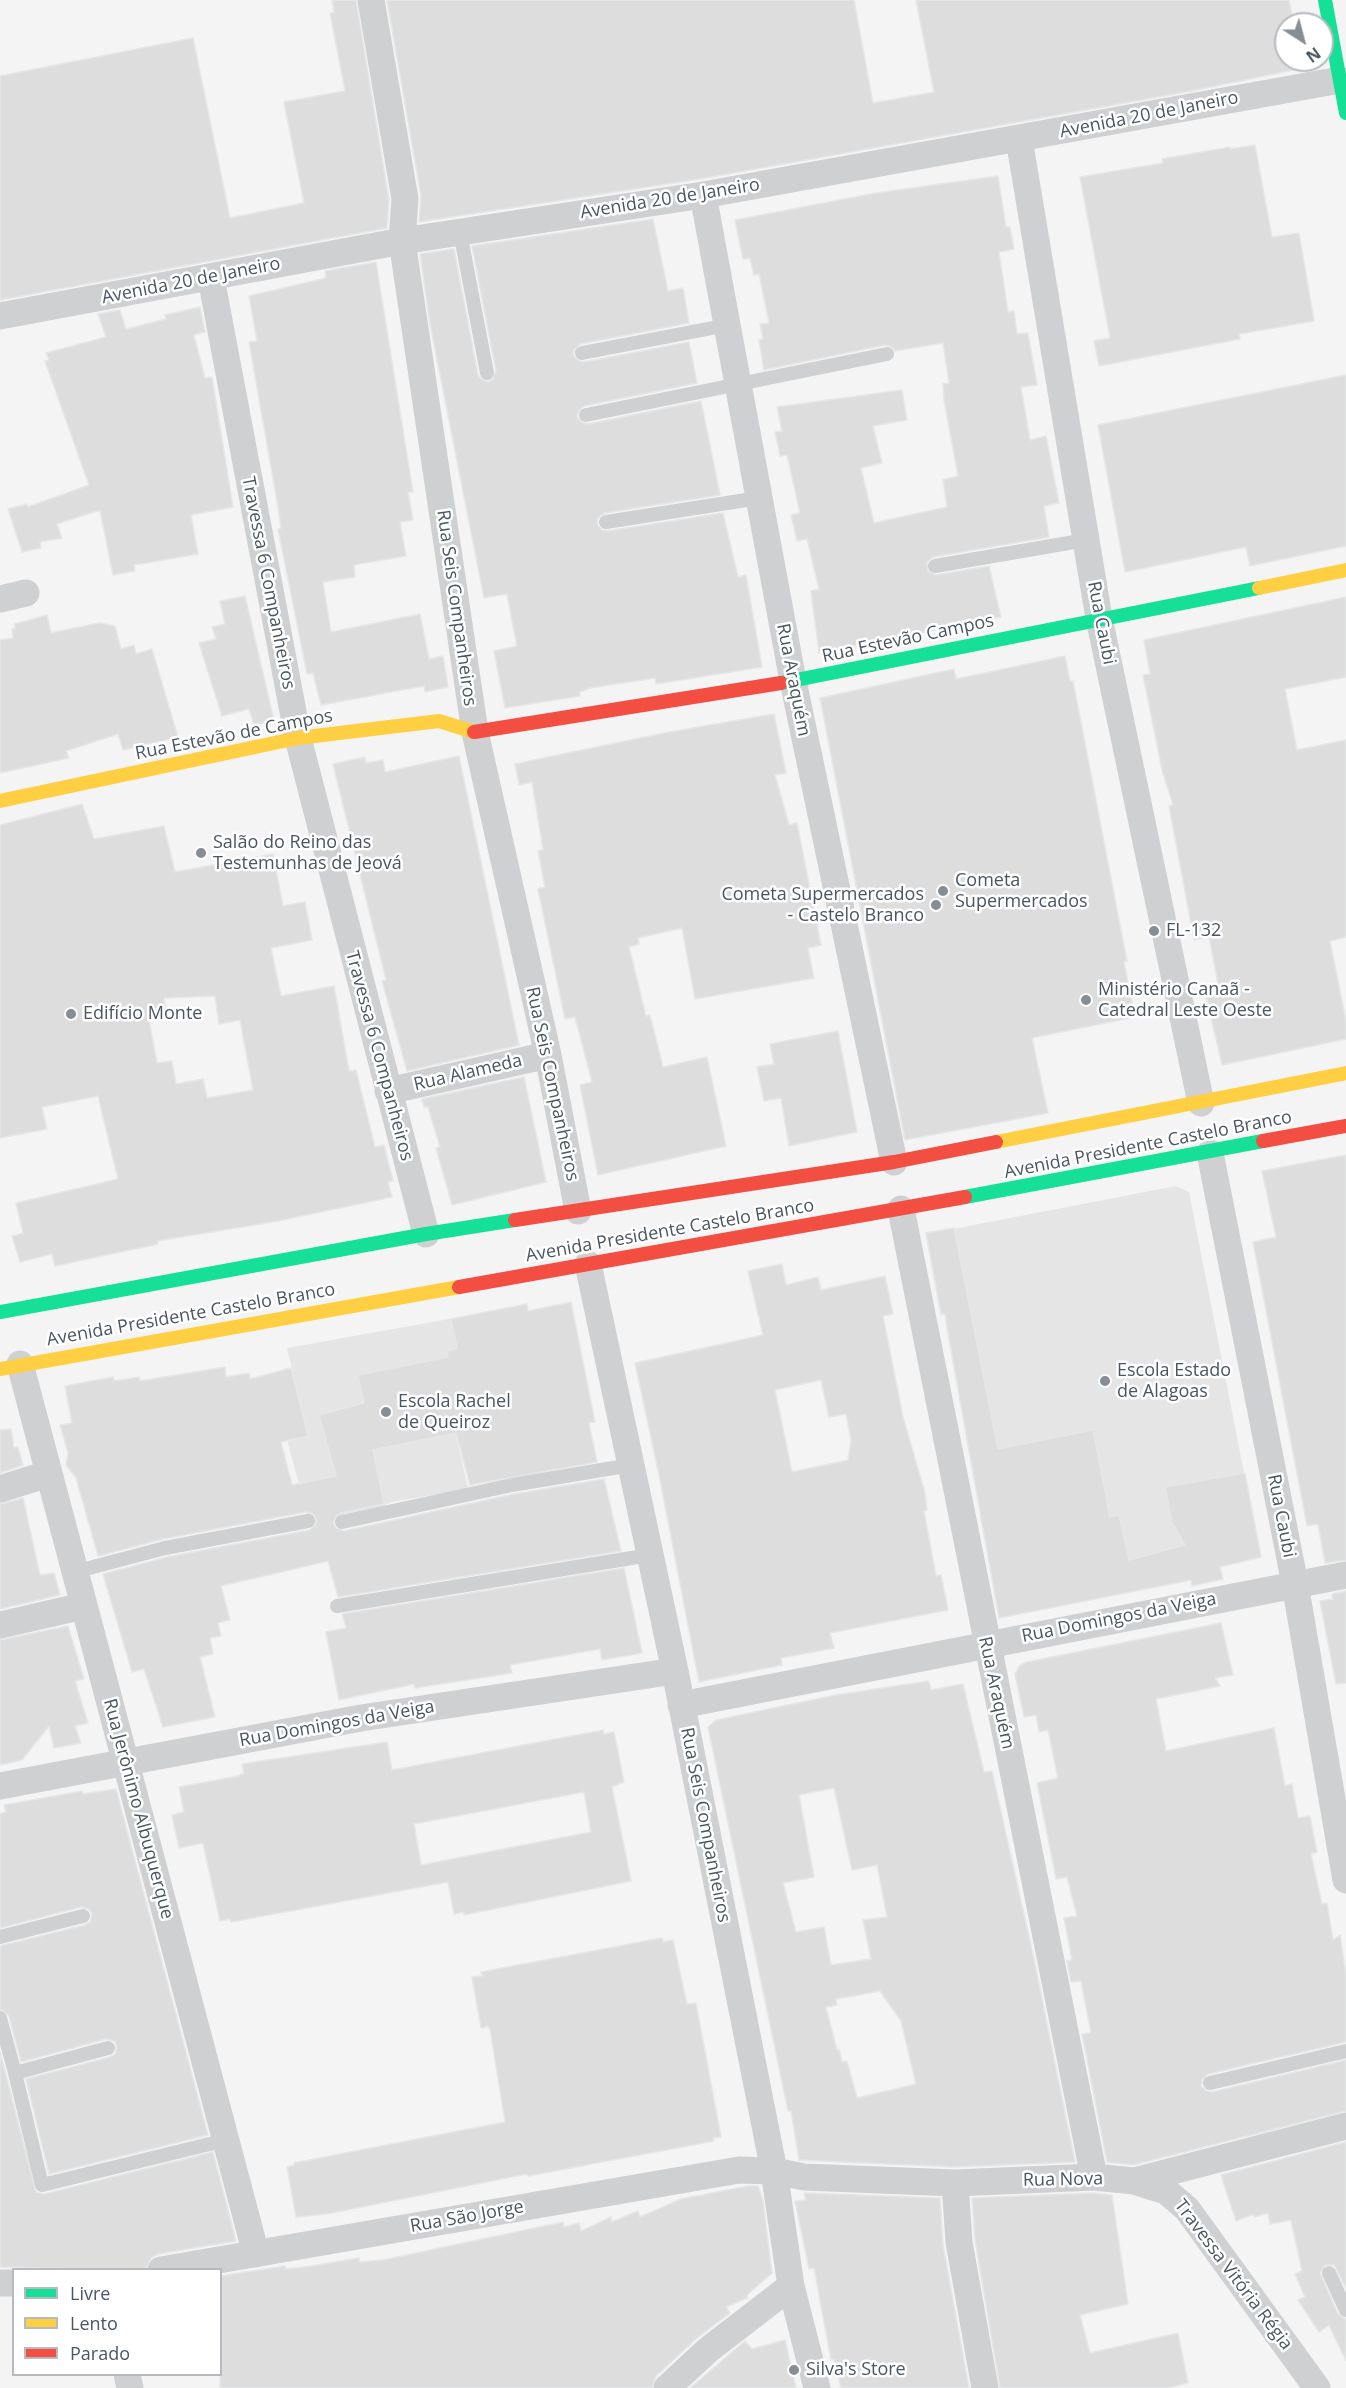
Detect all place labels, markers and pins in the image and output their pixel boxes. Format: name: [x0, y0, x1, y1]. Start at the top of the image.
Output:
place label: Salão do Reino das Testemunhas de Jeová: [213, 832, 402, 874]
marker: Salão do Reino das Testemunhas de Jeová: [194, 846, 208, 860]
place label: Cometa Supermercados: [955, 870, 1088, 912]
place label: Cometa Supermercados - Castelo Branco: [721, 884, 924, 926]
marker: Cometa Supermercados: [936, 884, 950, 898]
marker: Cometa Supermercados - Castelo Branco: [929, 898, 943, 912]
place label: FL-132: [1166, 920, 1221, 942]
marker: FL-132: [1147, 924, 1161, 938]
place label: Ministério Canaã - Catedral Leste Oeste: [1098, 979, 1272, 1022]
marker: Ministério Canaã - Catedral Leste Oeste: [1079, 993, 1093, 1007]
place label: Edifício Monte: [83, 1003, 202, 1025]
marker: Edifício Monte: [64, 1007, 78, 1021]
place label: Escola Estado de Alagoas: [1117, 1360, 1231, 1402]
marker: Escola Estado de Alagoas: [1098, 1374, 1112, 1388]
place label: Escola Rachel de Queiroz: [398, 1391, 511, 1434]
marker: Escola Rachel de Queiroz: [379, 1405, 393, 1419]
place label: Silva's Store: [806, 2359, 906, 2381]
marker: Silva's Store: [787, 2363, 801, 2377]

